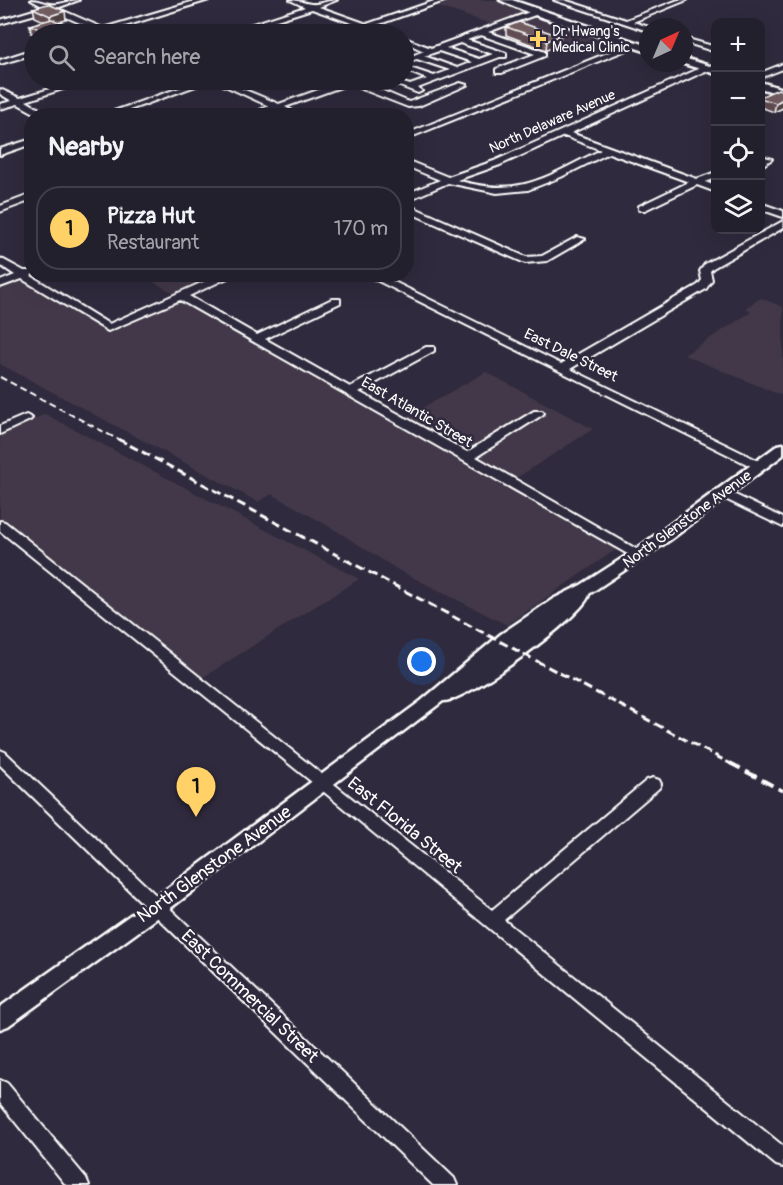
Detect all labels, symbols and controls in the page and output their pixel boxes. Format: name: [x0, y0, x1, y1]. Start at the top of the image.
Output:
north arrow: [639, 18, 693, 72]
map controls: [711, 18, 765, 234]
button: +: [711, 18, 765, 72]
place label: Dr. Hwang's Medical Clinic: [552, 23, 630, 56]
search box: [24, 24, 414, 90]
marker: Dr. Hwang's Medical Clinic: [529, 30, 547, 48]
icon: search: [45, 41, 78, 74]
text: Search here: [93, 43, 200, 71]
button: −: [711, 72, 765, 126]
street label: North Delaware Avenue: [486, 86, 618, 157]
button: locate: [711, 126, 765, 180]
text: Nearby: [48, 131, 124, 163]
button: layers: [711, 180, 765, 234]
text: Pizza Hut: [107, 202, 195, 230]
text: 1: [66, 216, 73, 241]
text: 170 m: [334, 216, 388, 241]
text: Restaurant: [107, 230, 199, 255]
street label: East Dale Street: [521, 325, 622, 387]
street label: East Atlantic Street: [358, 373, 477, 452]
street label: North Glenstone Avenue: [619, 466, 756, 572]
your location: [407, 647, 436, 676]
pin: 1: [176, 768, 216, 817]
street label: East Florida Street: [343, 772, 467, 879]
street label: North Glenstone Avenue: [133, 801, 296, 928]
street label: East Commercial Street: [176, 925, 324, 1068]

